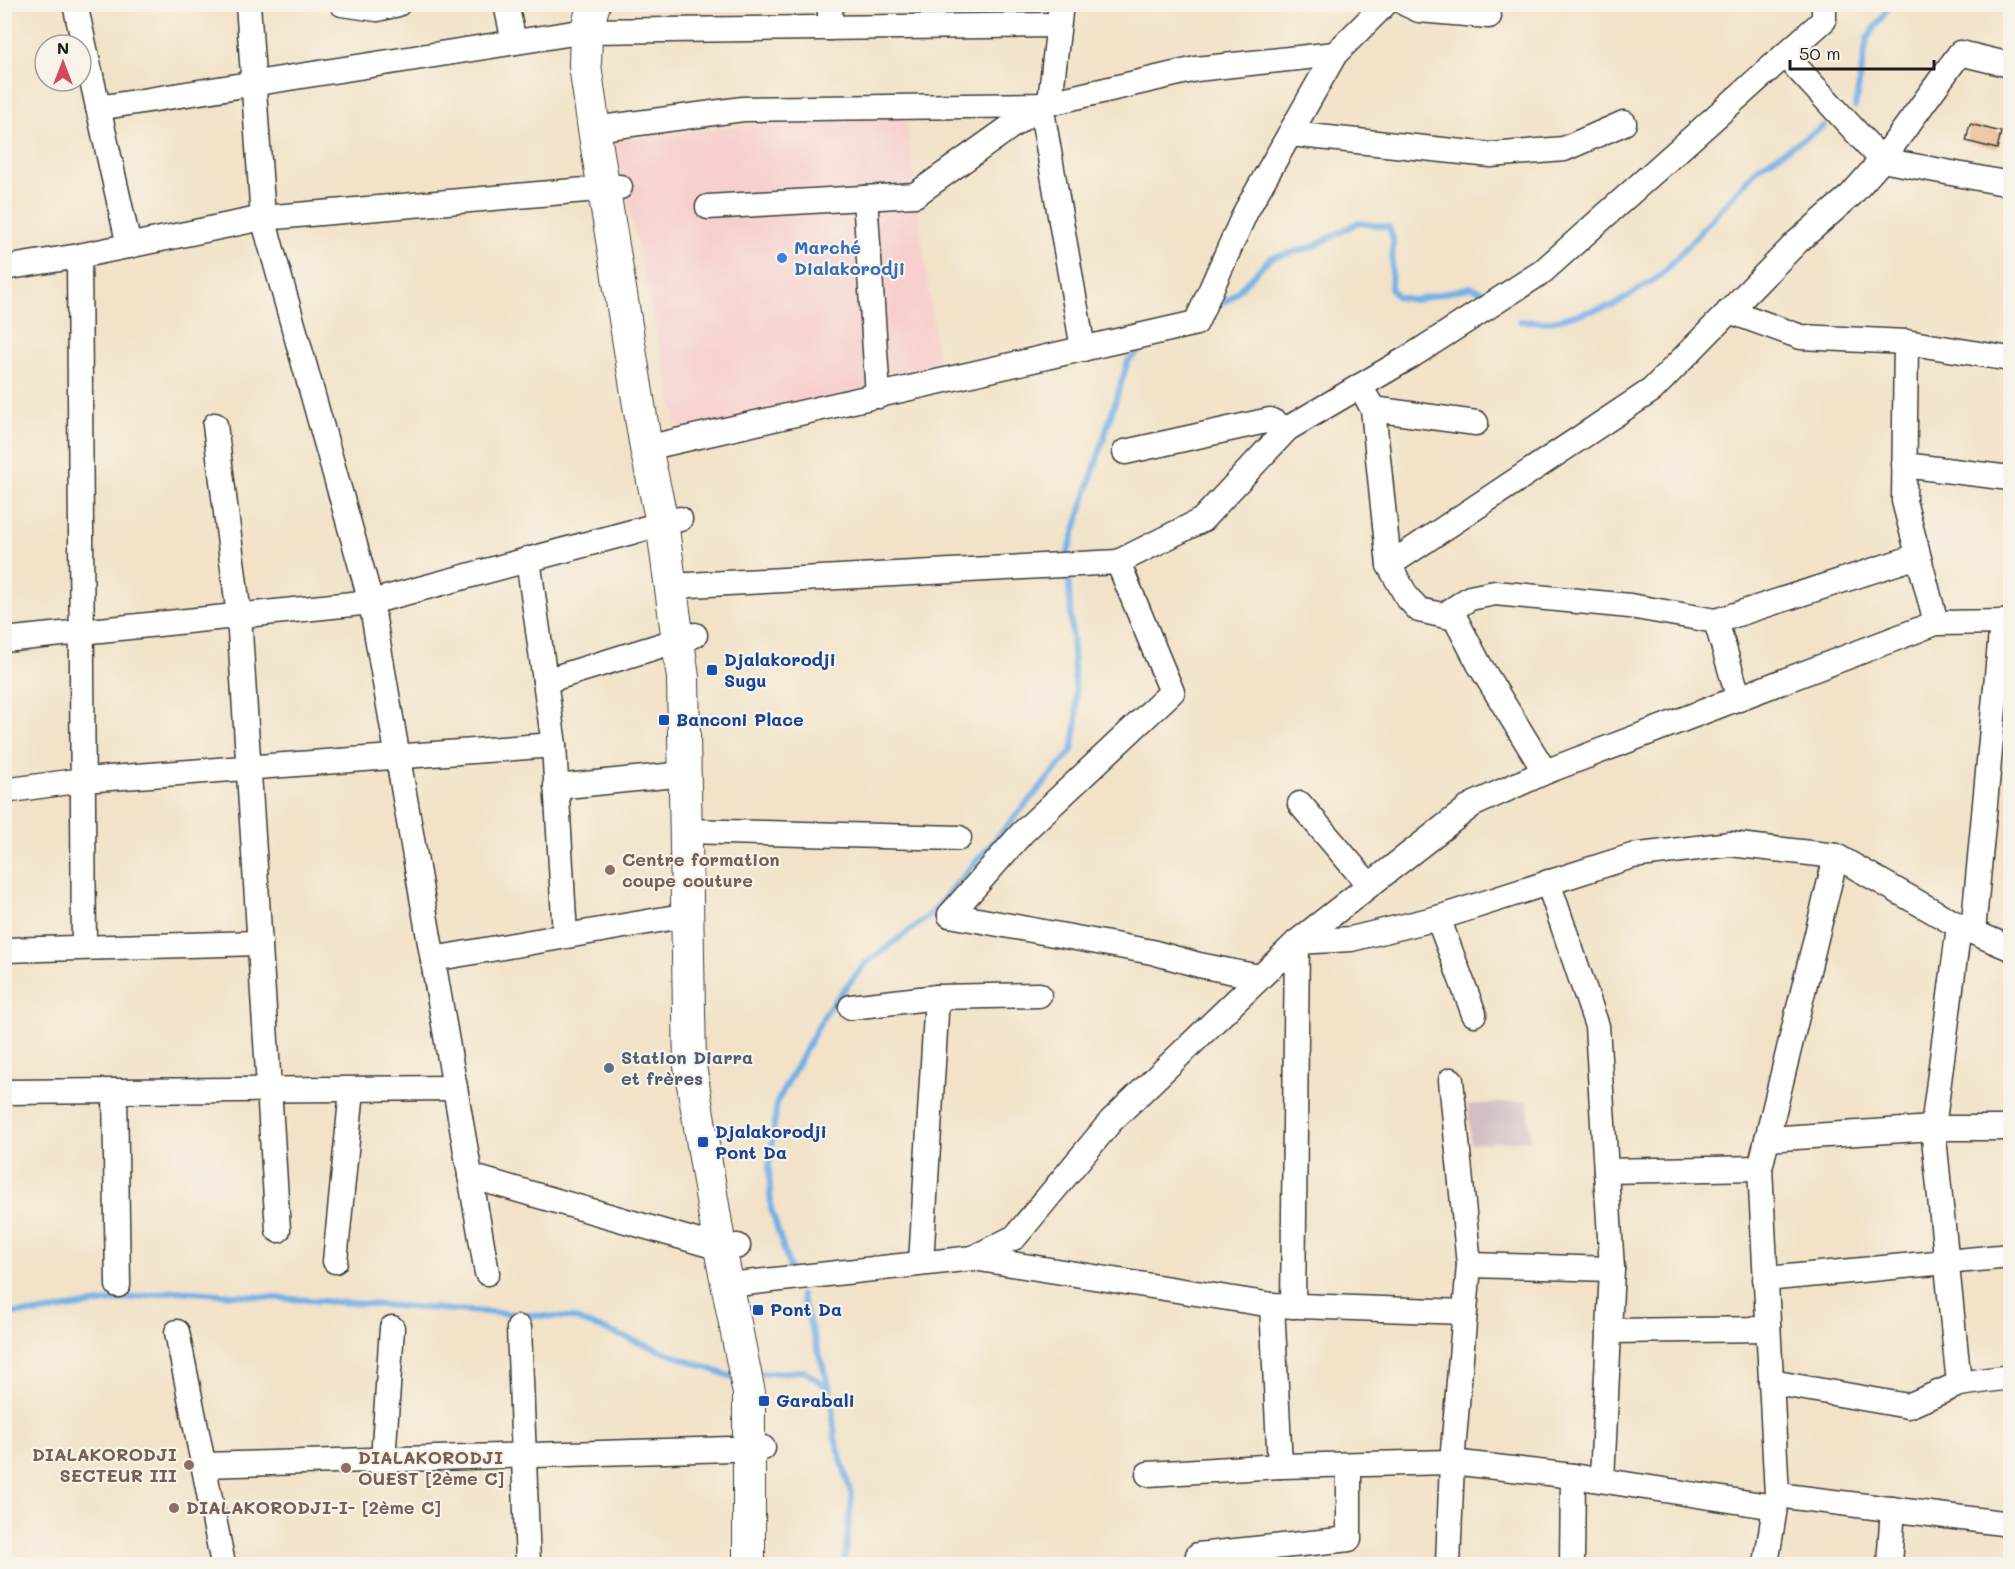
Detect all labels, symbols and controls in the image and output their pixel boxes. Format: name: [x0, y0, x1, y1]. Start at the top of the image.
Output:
north arrow: [33, 33, 93, 93]
scale bar: [1790, 33, 1934, 71]
text: N: [57, 37, 69, 58]
text: 50 m: [1799, 41, 1841, 65]
place label: Marché Dialakorodji: [794, 235, 905, 280]
marker: Marché Dialakorodji: [775, 251, 789, 265]
place label: Djalakorodji Sugu: [724, 647, 836, 692]
marker: Djalakorodji Sugu: [705, 663, 719, 677]
place label: Banconi Place: [676, 707, 804, 731]
marker: Banconi Place: [657, 713, 671, 727]
place label: Centre formation coupe couture: [622, 847, 780, 892]
marker: Centre formation coupe couture: [603, 863, 617, 877]
place label: Station Diarra et frères: [621, 1045, 753, 1090]
marker: Station Diarra et frères: [602, 1061, 616, 1075]
place label: Djalakorodji Pont Da: [715, 1119, 827, 1164]
marker: Djalakorodji Pont Da: [696, 1135, 710, 1149]
place label: Pont Da: [770, 1297, 842, 1321]
marker: Pont Da: [751, 1303, 765, 1317]
place label: Garabali: [776, 1388, 855, 1412]
marker: Garabali: [757, 1394, 771, 1408]
place label: DIALAKORODJI SECTEUR III: [32, 1442, 177, 1487]
place label: DIALAKORODJI OUEST [2ème C]: [358, 1445, 504, 1490]
marker: DIALAKORODJI SECTEUR III: [182, 1458, 196, 1472]
marker: DIALAKORODJI OUEST [2ème C]: [339, 1461, 353, 1475]
place label: DIALAKORODJI-I- [2ème C]: [186, 1495, 441, 1519]
marker: DIALAKORODJI-I- [2ème C]: [167, 1501, 181, 1515]

